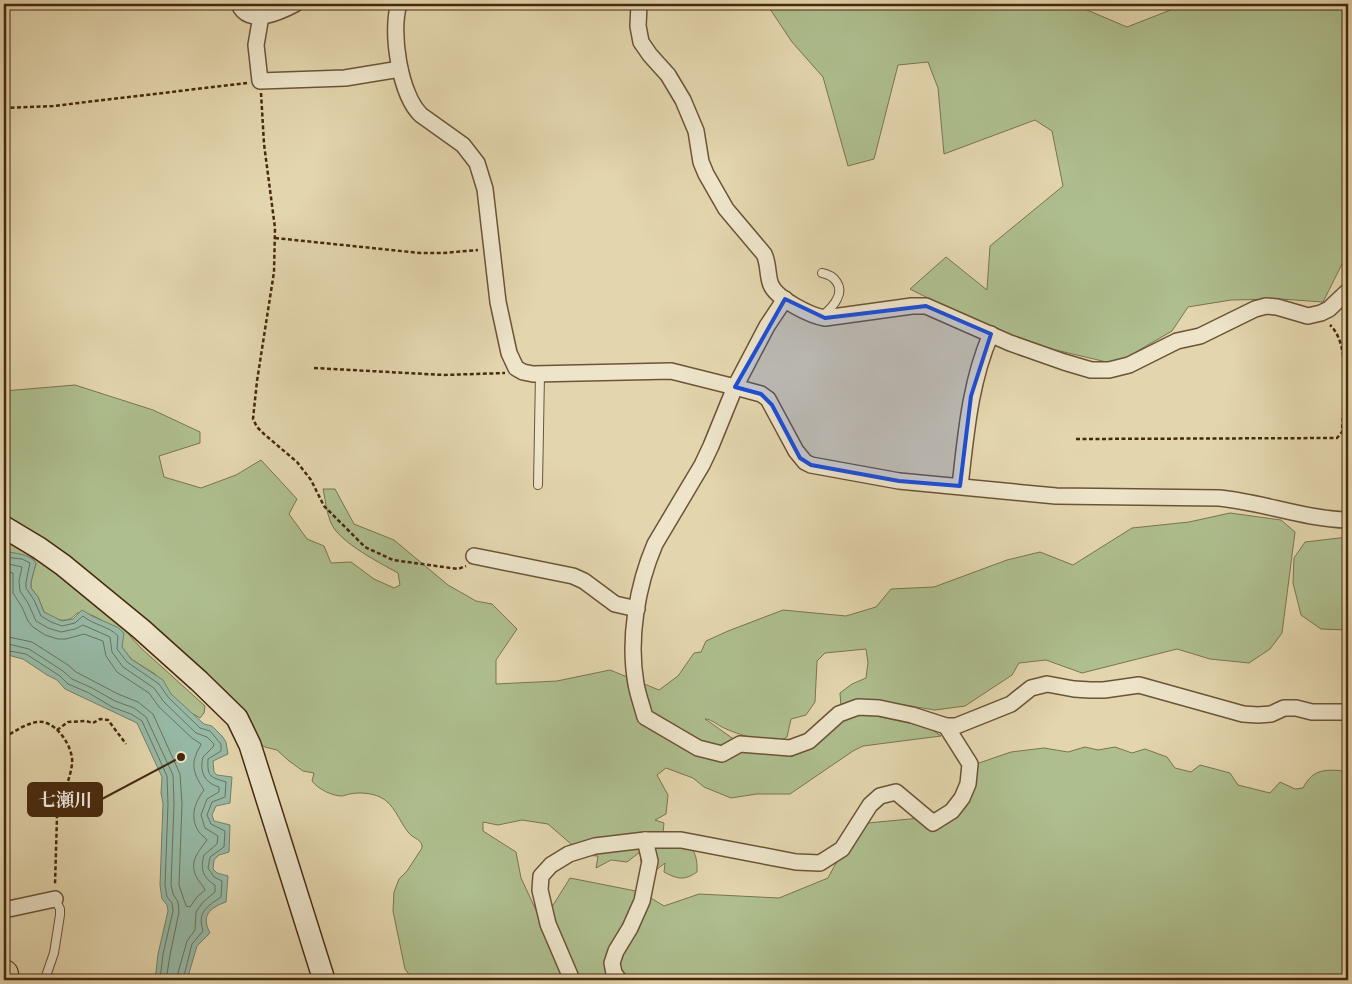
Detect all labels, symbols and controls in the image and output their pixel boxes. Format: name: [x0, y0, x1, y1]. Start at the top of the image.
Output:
callout: 七瀬川: [28, 783, 102, 816]
text: 七瀬川: [38, 789, 92, 812]

